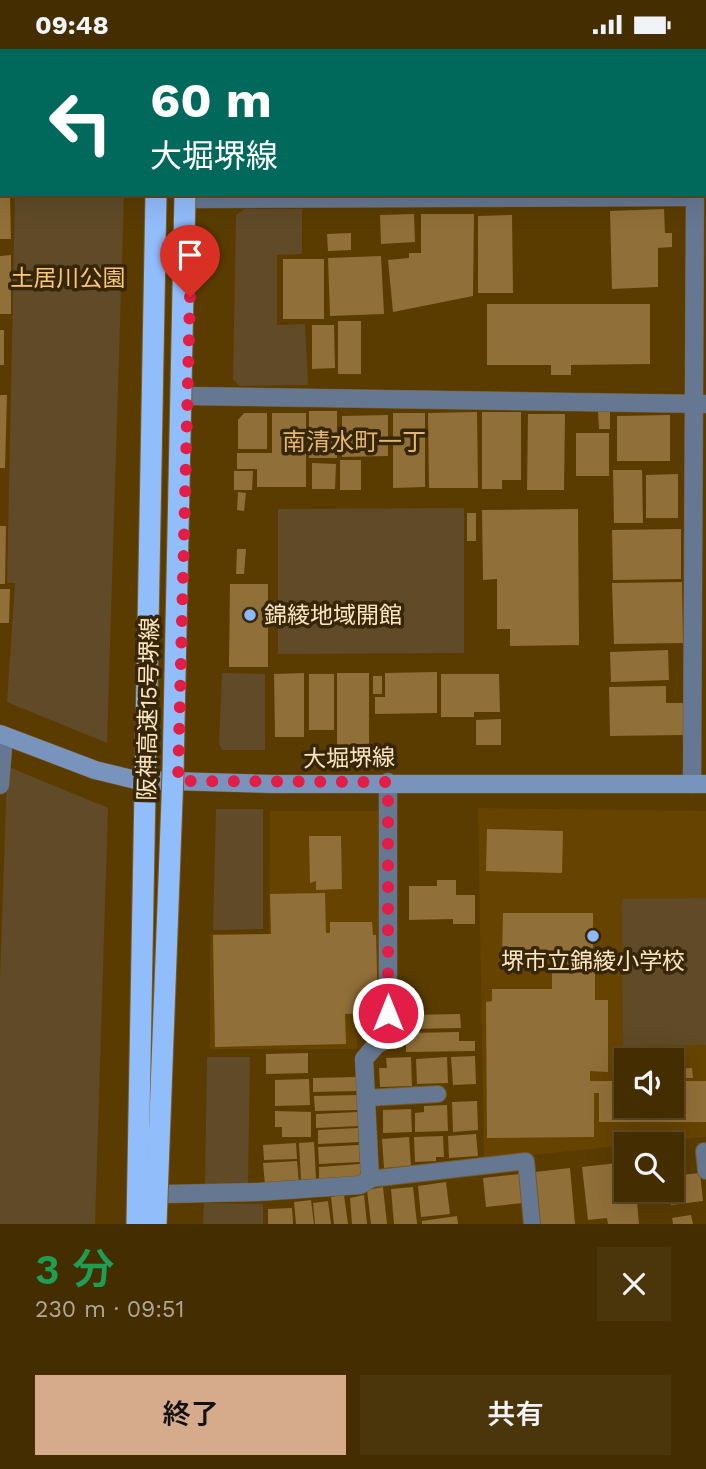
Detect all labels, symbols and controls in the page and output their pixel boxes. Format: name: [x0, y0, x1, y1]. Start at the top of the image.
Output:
text: 09:48: [35, 10, 109, 40]
text: 60 m: [150, 71, 272, 129]
icon: left: [35, 77, 126, 168]
text: 大堀堺線: [150, 137, 278, 175]
pin: [160, 225, 220, 297]
icon: arrive: [171, 236, 209, 274]
park label: 土居川公園: [11, 265, 126, 292]
district label: 南清水町一丁: [282, 428, 426, 456]
place label: 錦綾地域開館: [264, 602, 402, 629]
marker: 錦綾地域開館: [242, 607, 258, 623]
street label: 阪神高速15号堺線: [133, 617, 164, 801]
street label: 大堀堺線: [303, 744, 395, 773]
marker: 堺市立錦綾小学校: [585, 928, 601, 944]
place label: 堺市立錦綾小学校: [501, 948, 685, 975]
position arrow: [351, 976, 425, 1050]
map controls: [614, 1048, 684, 1202]
button: sound: [614, 1048, 684, 1118]
button: search: [614, 1132, 684, 1202]
text: 3 分: [35, 1245, 115, 1294]
button: close: [597, 1247, 671, 1321]
text: 230 m · 09:51: [35, 1296, 184, 1323]
button: 終了: [35, 1375, 346, 1455]
button: 共有: [360, 1375, 671, 1455]

